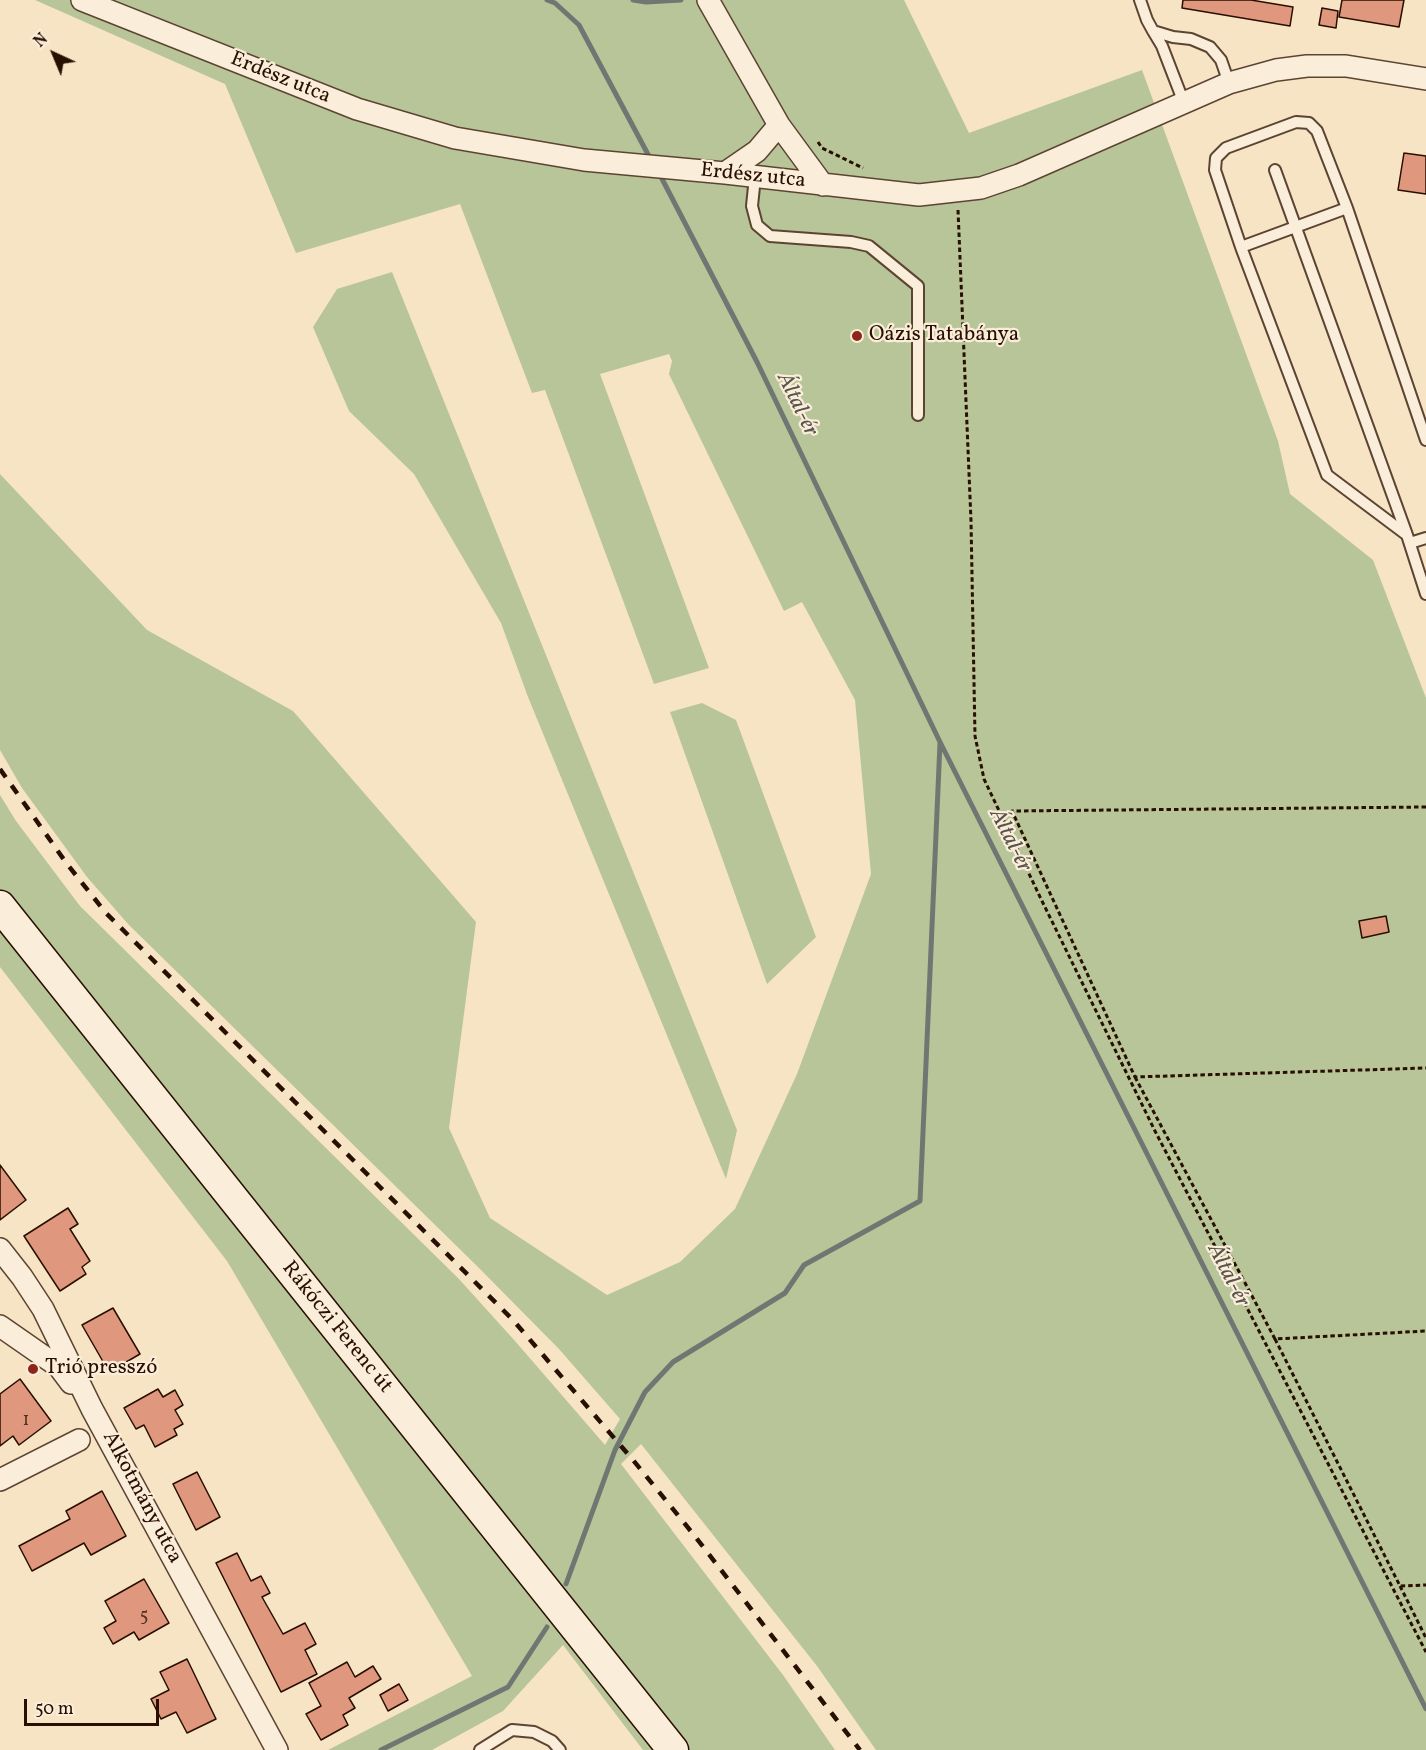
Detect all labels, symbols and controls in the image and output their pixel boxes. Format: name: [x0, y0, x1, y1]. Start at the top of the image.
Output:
north arrow: [24, 24, 84, 84]
text: N: [30, 29, 53, 53]
street label: Erdész utca: [226, 48, 334, 110]
street label: Erdész utca: [699, 159, 807, 195]
place label: Oázis Tatabánya: [869, 323, 1019, 349]
marker: Oázis Tatabánya: [850, 329, 864, 343]
water label: Által-ér: [769, 369, 823, 441]
water label: Által-ér: [982, 805, 1036, 877]
water label: Által-ér: [1200, 1240, 1254, 1312]
street label: Rákóczi Ferenc út: [275, 1257, 397, 1399]
place label: Trió presszó: [45, 1356, 157, 1382]
marker: Trió presszó: [26, 1362, 40, 1376]
house number: 1: [23, 1411, 29, 1433]
street label: Alkotmány utca: [96, 1428, 186, 1568]
house number: 5: [140, 1607, 148, 1629]
scale bar: [27, 1687, 162, 1725]
text: 50 m: [35, 1697, 74, 1722]

